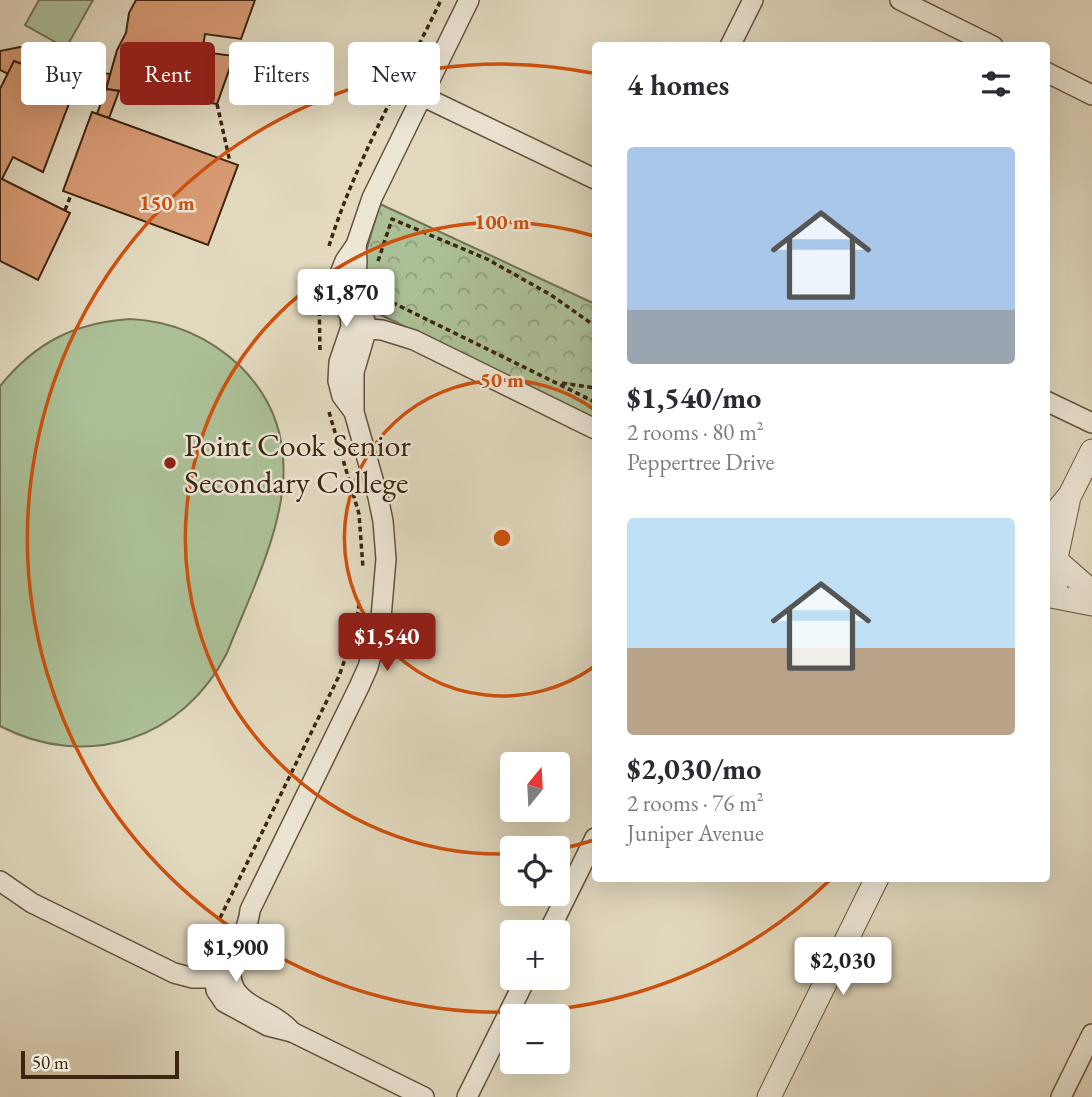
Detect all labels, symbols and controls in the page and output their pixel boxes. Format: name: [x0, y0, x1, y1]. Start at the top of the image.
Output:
chip: Buy: [21, 42, 106, 105]
chip: Rent: [120, 42, 215, 105]
chip: Filters: [229, 42, 334, 105]
chip: New: [348, 42, 440, 105]
text: 4 homes: [627, 65, 729, 104]
icon: filters: [977, 65, 1015, 103]
text: 150 m: [139, 189, 195, 216]
icon: home: [758, 192, 884, 318]
text: 100 m: [474, 208, 530, 235]
pin: $1,870: [289, 270, 403, 329]
text: $1,870: [314, 277, 378, 307]
text: 50 m: [480, 366, 524, 393]
text: $1,540/mo: [627, 378, 761, 417]
text: 2 rooms · 80 m²: [627, 417, 764, 447]
place label: Point Cook Senior Secondary College: [184, 424, 411, 503]
text: Peppertree Drive: [627, 447, 774, 477]
marker: Point Cook Senior Secondary College: [162, 455, 178, 471]
centre of rings: [490, 526, 514, 550]
icon: home: [758, 563, 884, 689]
pin: $1,540: [330, 614, 444, 673]
text: $1,540: [355, 621, 419, 651]
text: $2,030/mo: [627, 749, 761, 788]
north arrow: [500, 752, 570, 822]
map controls: [500, 752, 570, 1074]
text: 2 rooms · 76 m²: [627, 788, 764, 818]
text: Juniper Avenue: [627, 818, 764, 848]
button: locate: [500, 836, 570, 906]
button: +: [500, 920, 570, 990]
pin: $1,900: [179, 925, 293, 984]
text: $1,900: [204, 932, 268, 962]
pin: $2,030: [786, 937, 900, 997]
text: $2,030: [811, 945, 875, 975]
button: −: [500, 1004, 570, 1074]
scale bar: [21, 1048, 178, 1080]
text: 50 m: [32, 1050, 69, 1075]

